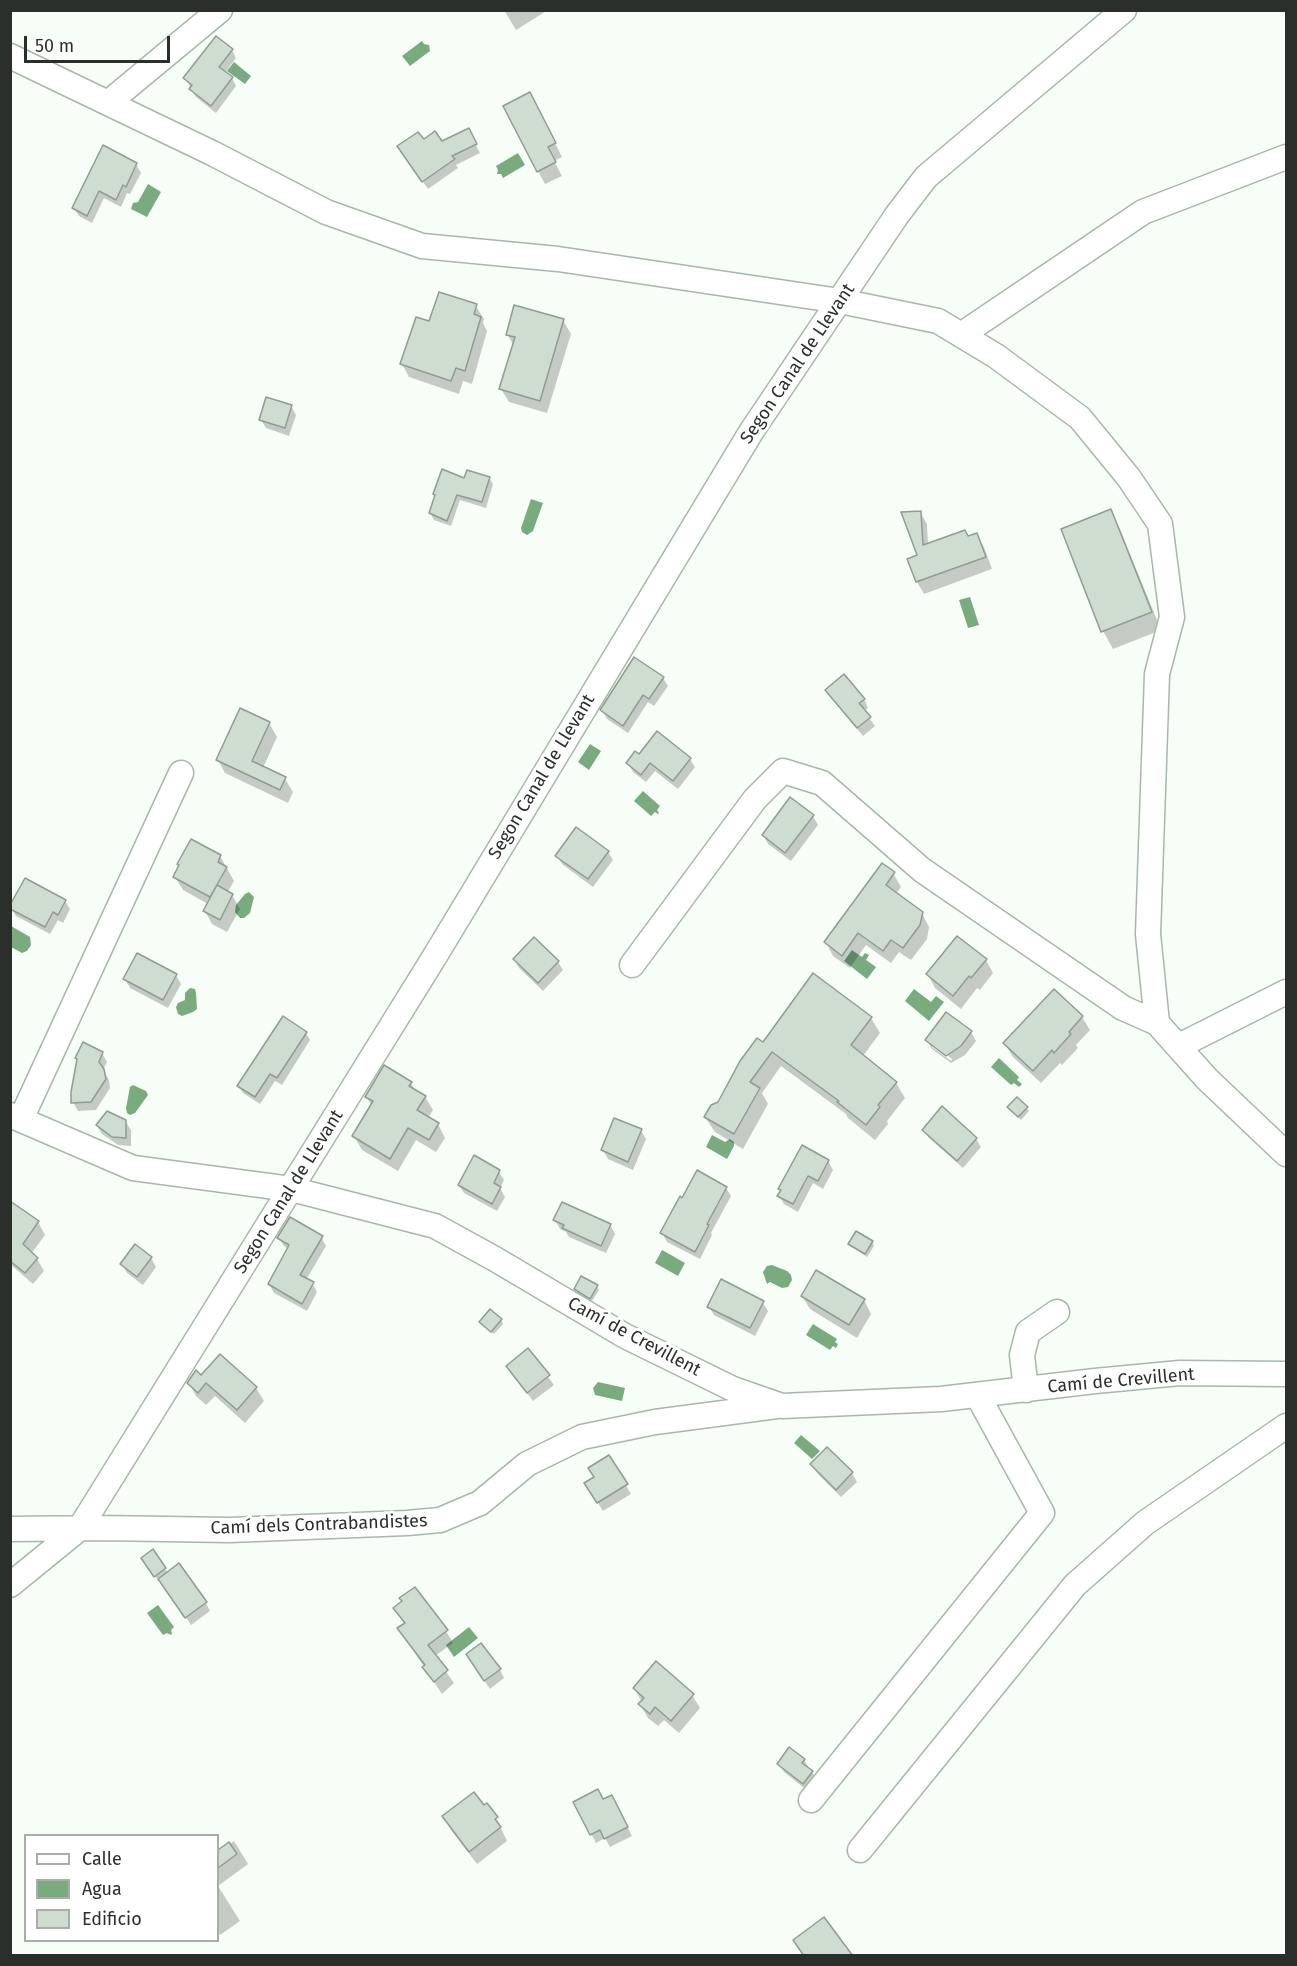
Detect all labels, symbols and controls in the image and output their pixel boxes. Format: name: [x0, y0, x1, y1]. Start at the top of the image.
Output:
scale bar: [27, 24, 172, 62]
text: 50 m: [35, 35, 74, 57]
street label: Segon Canal de Llevant: [736, 280, 860, 448]
street label: Segon Canal de Llevant: [484, 691, 600, 863]
street label: Segon Canal de Llevant: [230, 1106, 348, 1278]
street label: Camí de Crevillent: [564, 1293, 704, 1381]
street label: Camí de Crevillent: [1047, 1364, 1195, 1398]
street label: Camí dels Contrabandistes: [210, 1510, 428, 1540]
legend: [24, 1834, 219, 1942]
text: Calle: [82, 1848, 122, 1870]
text: Agua: [82, 1878, 122, 1900]
text: Edificio: [82, 1908, 142, 1930]

